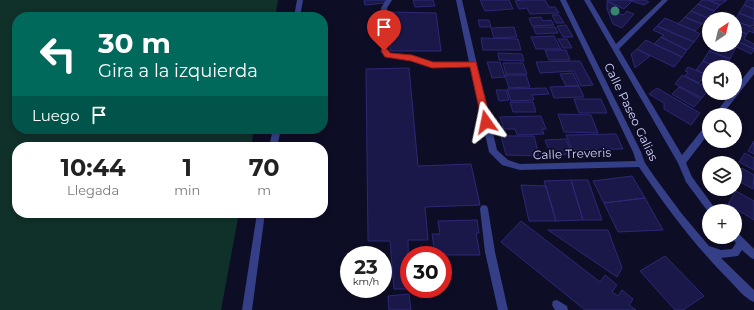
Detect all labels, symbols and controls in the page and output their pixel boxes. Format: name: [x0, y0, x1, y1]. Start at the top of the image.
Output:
pin: [367, 10, 401, 51]
north arrow: [702, 12, 742, 52]
map controls: [702, 12, 742, 244]
icon: arrive: [373, 16, 395, 38]
text: 30 m: [98, 26, 171, 60]
icon: left: [32, 28, 84, 80]
text: Gira a la izquierda: [98, 60, 258, 82]
street label: Calle Paseo Galias: [601, 60, 662, 163]
button: sound: [702, 60, 742, 100]
position arrow: [465, 101, 507, 143]
icon: arrive: [88, 104, 110, 126]
text: Luego: [32, 106, 80, 125]
button: search: [702, 108, 742, 148]
street label: Calle Treveris: [533, 145, 611, 162]
text: 10:44: [61, 153, 126, 182]
text: 1: [182, 153, 192, 182]
text: 70: [249, 153, 279, 182]
button: layers: [702, 156, 742, 196]
text: Llegada: [67, 182, 119, 198]
text: min: [174, 182, 200, 198]
text: m: [257, 182, 271, 198]
button: +: [702, 204, 742, 244]
speed limit sign: 30: [400, 246, 452, 298]
text: 23: [354, 255, 378, 279]
text: km/h: [353, 275, 379, 288]

